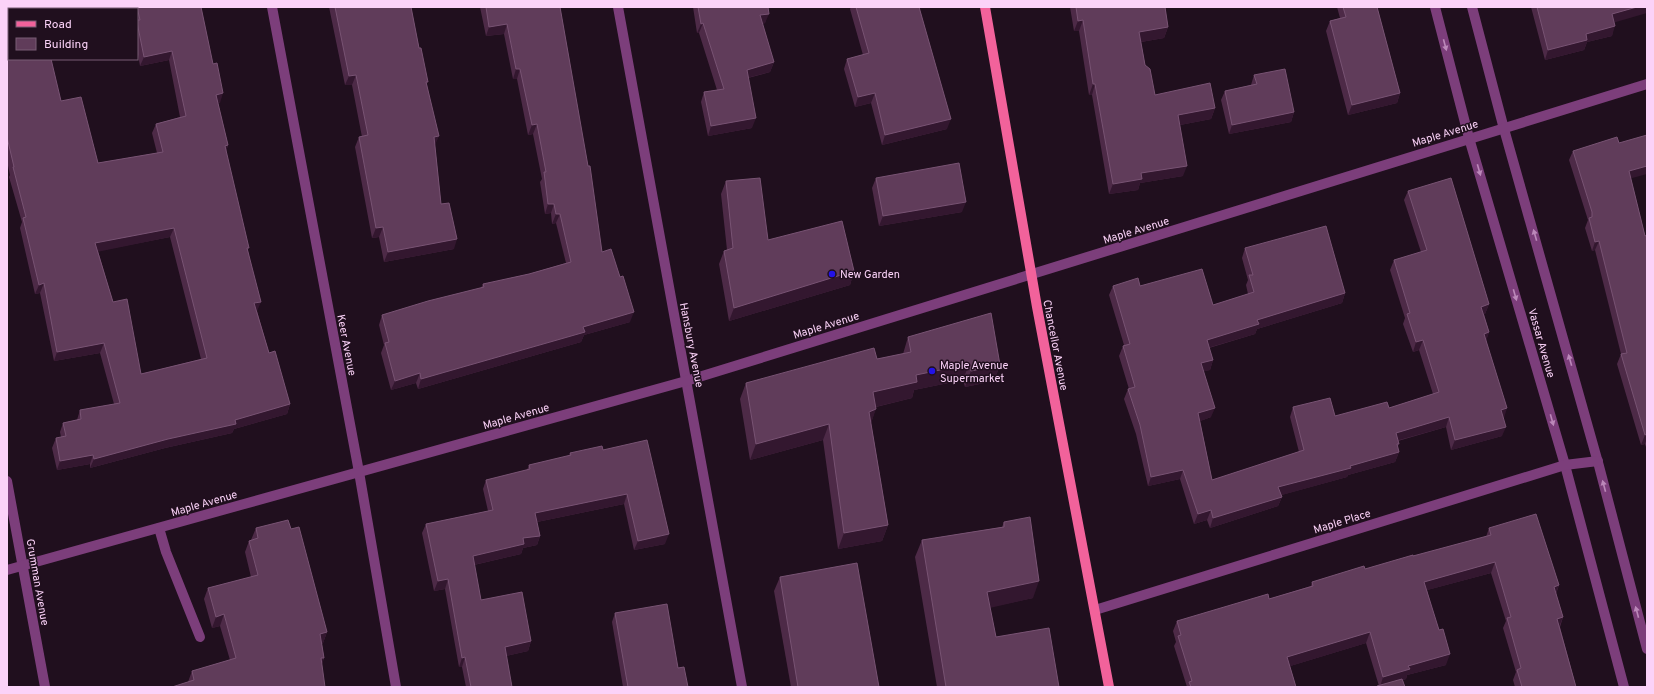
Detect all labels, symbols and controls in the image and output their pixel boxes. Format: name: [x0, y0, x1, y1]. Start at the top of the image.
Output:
legend: [8, 8, 138, 60]
text: Road: [44, 17, 72, 33]
text: Building: [44, 37, 88, 53]
one-way arrow: [1442, 39, 1448, 51]
street label: Maple Avenue: [1411, 117, 1480, 151]
one-way arrow: [1476, 165, 1482, 177]
street label: Maple Avenue: [1102, 214, 1171, 248]
one-way arrow: [1532, 229, 1538, 241]
place label: New Garden: [840, 268, 900, 282]
marker: New Garden: [827, 269, 837, 279]
one-way arrow: [1512, 289, 1518, 301]
street label: Chancellor Avenue: [1039, 299, 1071, 392]
street label: Hansbury Avenue: [676, 302, 706, 389]
street label: Vassar Avenue: [1524, 307, 1558, 380]
street label: Maple Avenue: [792, 309, 861, 343]
street label: Keer Avenue: [333, 313, 359, 377]
one-way arrow: [1567, 354, 1573, 366]
place label: Maple Avenue Supermarket: [940, 359, 1008, 386]
marker: Maple Avenue Supermarket: [927, 366, 937, 376]
street label: Maple Avenue: [481, 401, 551, 433]
one-way arrow: [1549, 414, 1555, 426]
one-way arrow: [1601, 480, 1607, 492]
street label: Maple Avenue: [169, 488, 239, 520]
street label: Maple Place: [1312, 507, 1373, 537]
street label: Grumman Avenue: [22, 538, 52, 627]
one-way arrow: [1634, 605, 1640, 617]

